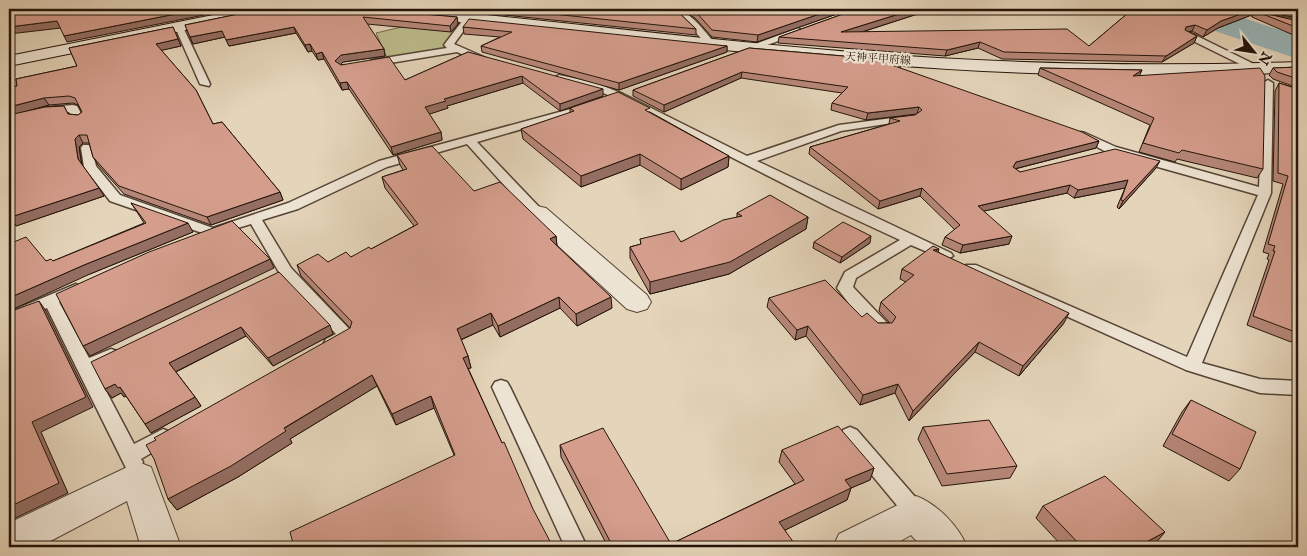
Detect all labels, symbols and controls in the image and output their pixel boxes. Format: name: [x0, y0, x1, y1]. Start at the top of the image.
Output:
north arrow: [1230, 28, 1280, 78]
text: N: [1254, 47, 1276, 68]
street label: 天神平甲府線: [845, 50, 911, 68]

